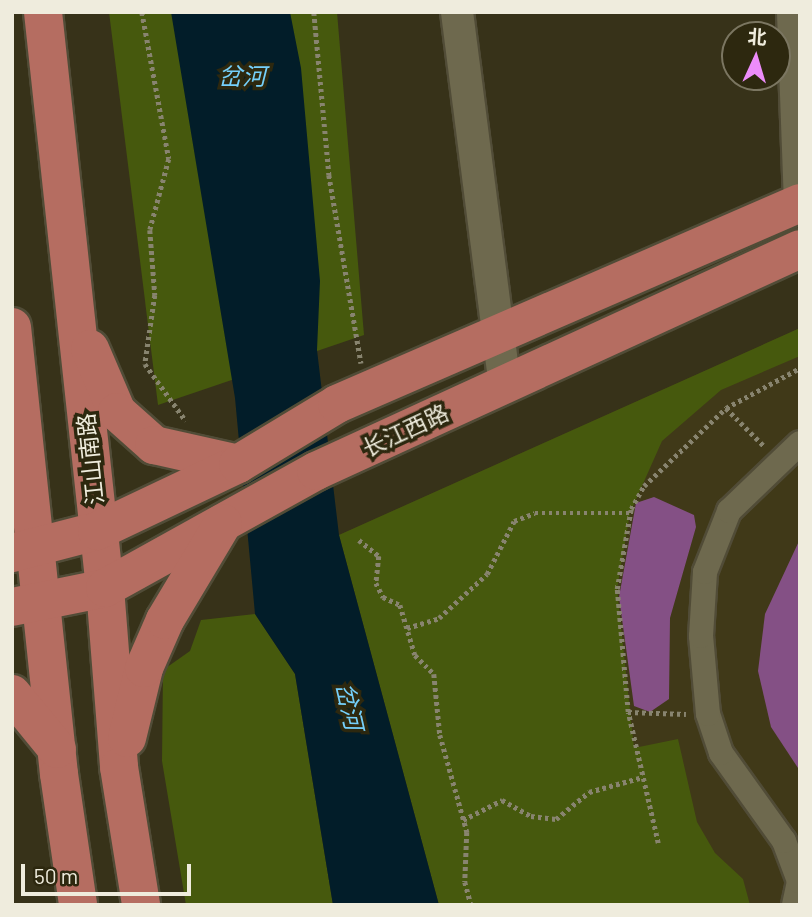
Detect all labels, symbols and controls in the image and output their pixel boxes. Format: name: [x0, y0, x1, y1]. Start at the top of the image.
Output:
north arrow: [721, 21, 791, 91]
text: 北: [747, 24, 768, 49]
water label: 岔河: [218, 62, 266, 90]
street label: 长江西路: [357, 398, 453, 462]
street label: 江山南路: [71, 412, 109, 506]
water label: 岔河: [331, 679, 369, 733]
scale bar: [24, 850, 194, 894]
text: 50 m: [34, 863, 78, 888]

